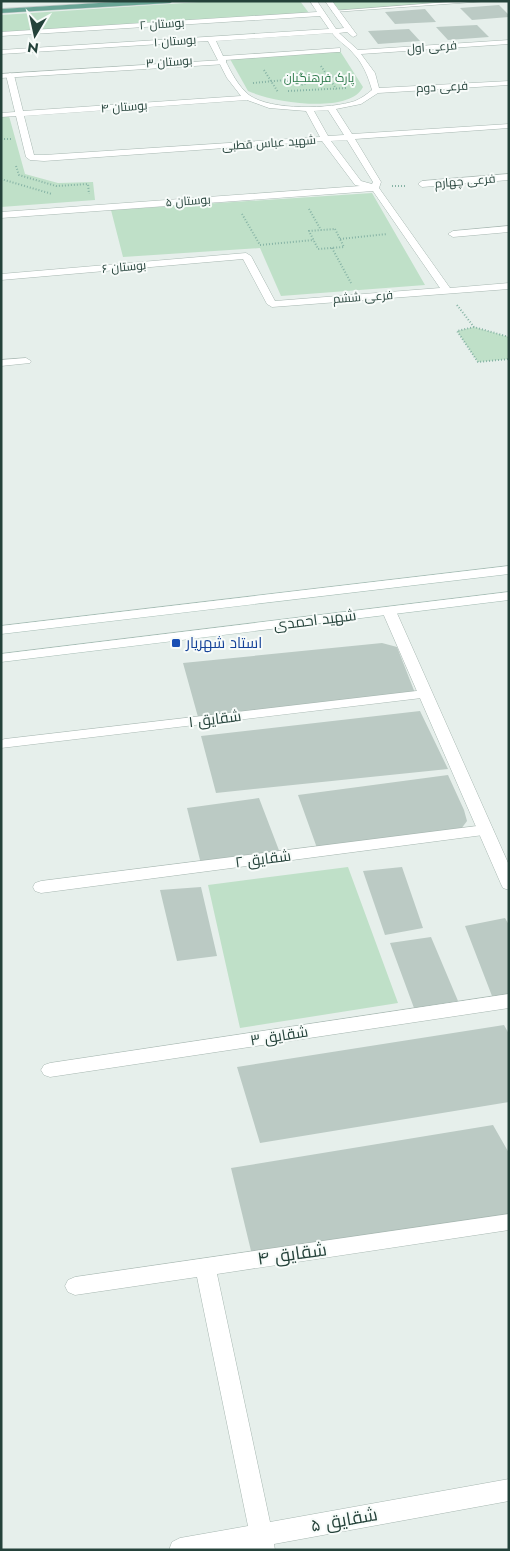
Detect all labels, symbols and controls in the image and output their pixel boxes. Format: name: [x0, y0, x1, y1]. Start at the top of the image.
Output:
north arrow: [10, 10, 60, 60]
street label: بوستان ۲: [139, 13, 185, 35]
street label: بوستان ۱: [153, 31, 197, 51]
street label: فرعی اول: [406, 36, 458, 58]
text: N: [26, 37, 40, 59]
street label: بوستان ۳: [145, 51, 193, 73]
park label: پارک فرهنگیان: [284, 69, 355, 87]
street label: فرعی دوم: [416, 77, 468, 97]
street label: بوستان ۴: [100, 96, 148, 118]
street label: شهید عباس قطبی: [221, 131, 317, 155]
street label: فرعی چهارم: [434, 169, 496, 193]
street label: بوستان ۵: [165, 190, 211, 212]
street label: بوستان ۶: [101, 256, 147, 278]
street label: فرعی ششم: [332, 286, 394, 308]
street label: شهید احمدی: [272, 604, 358, 636]
place label: استاد شهریار: [185, 632, 262, 654]
marker: استاد شهریار: [170, 637, 182, 649]
street label: شقایق ۱: [187, 705, 243, 733]
street label: شقایق ۲: [234, 845, 292, 873]
street label: شقایق ۳: [248, 1021, 310, 1051]
street label: شقایق ۴: [256, 1236, 328, 1272]
street label: شقایق ۵: [308, 1501, 380, 1539]

